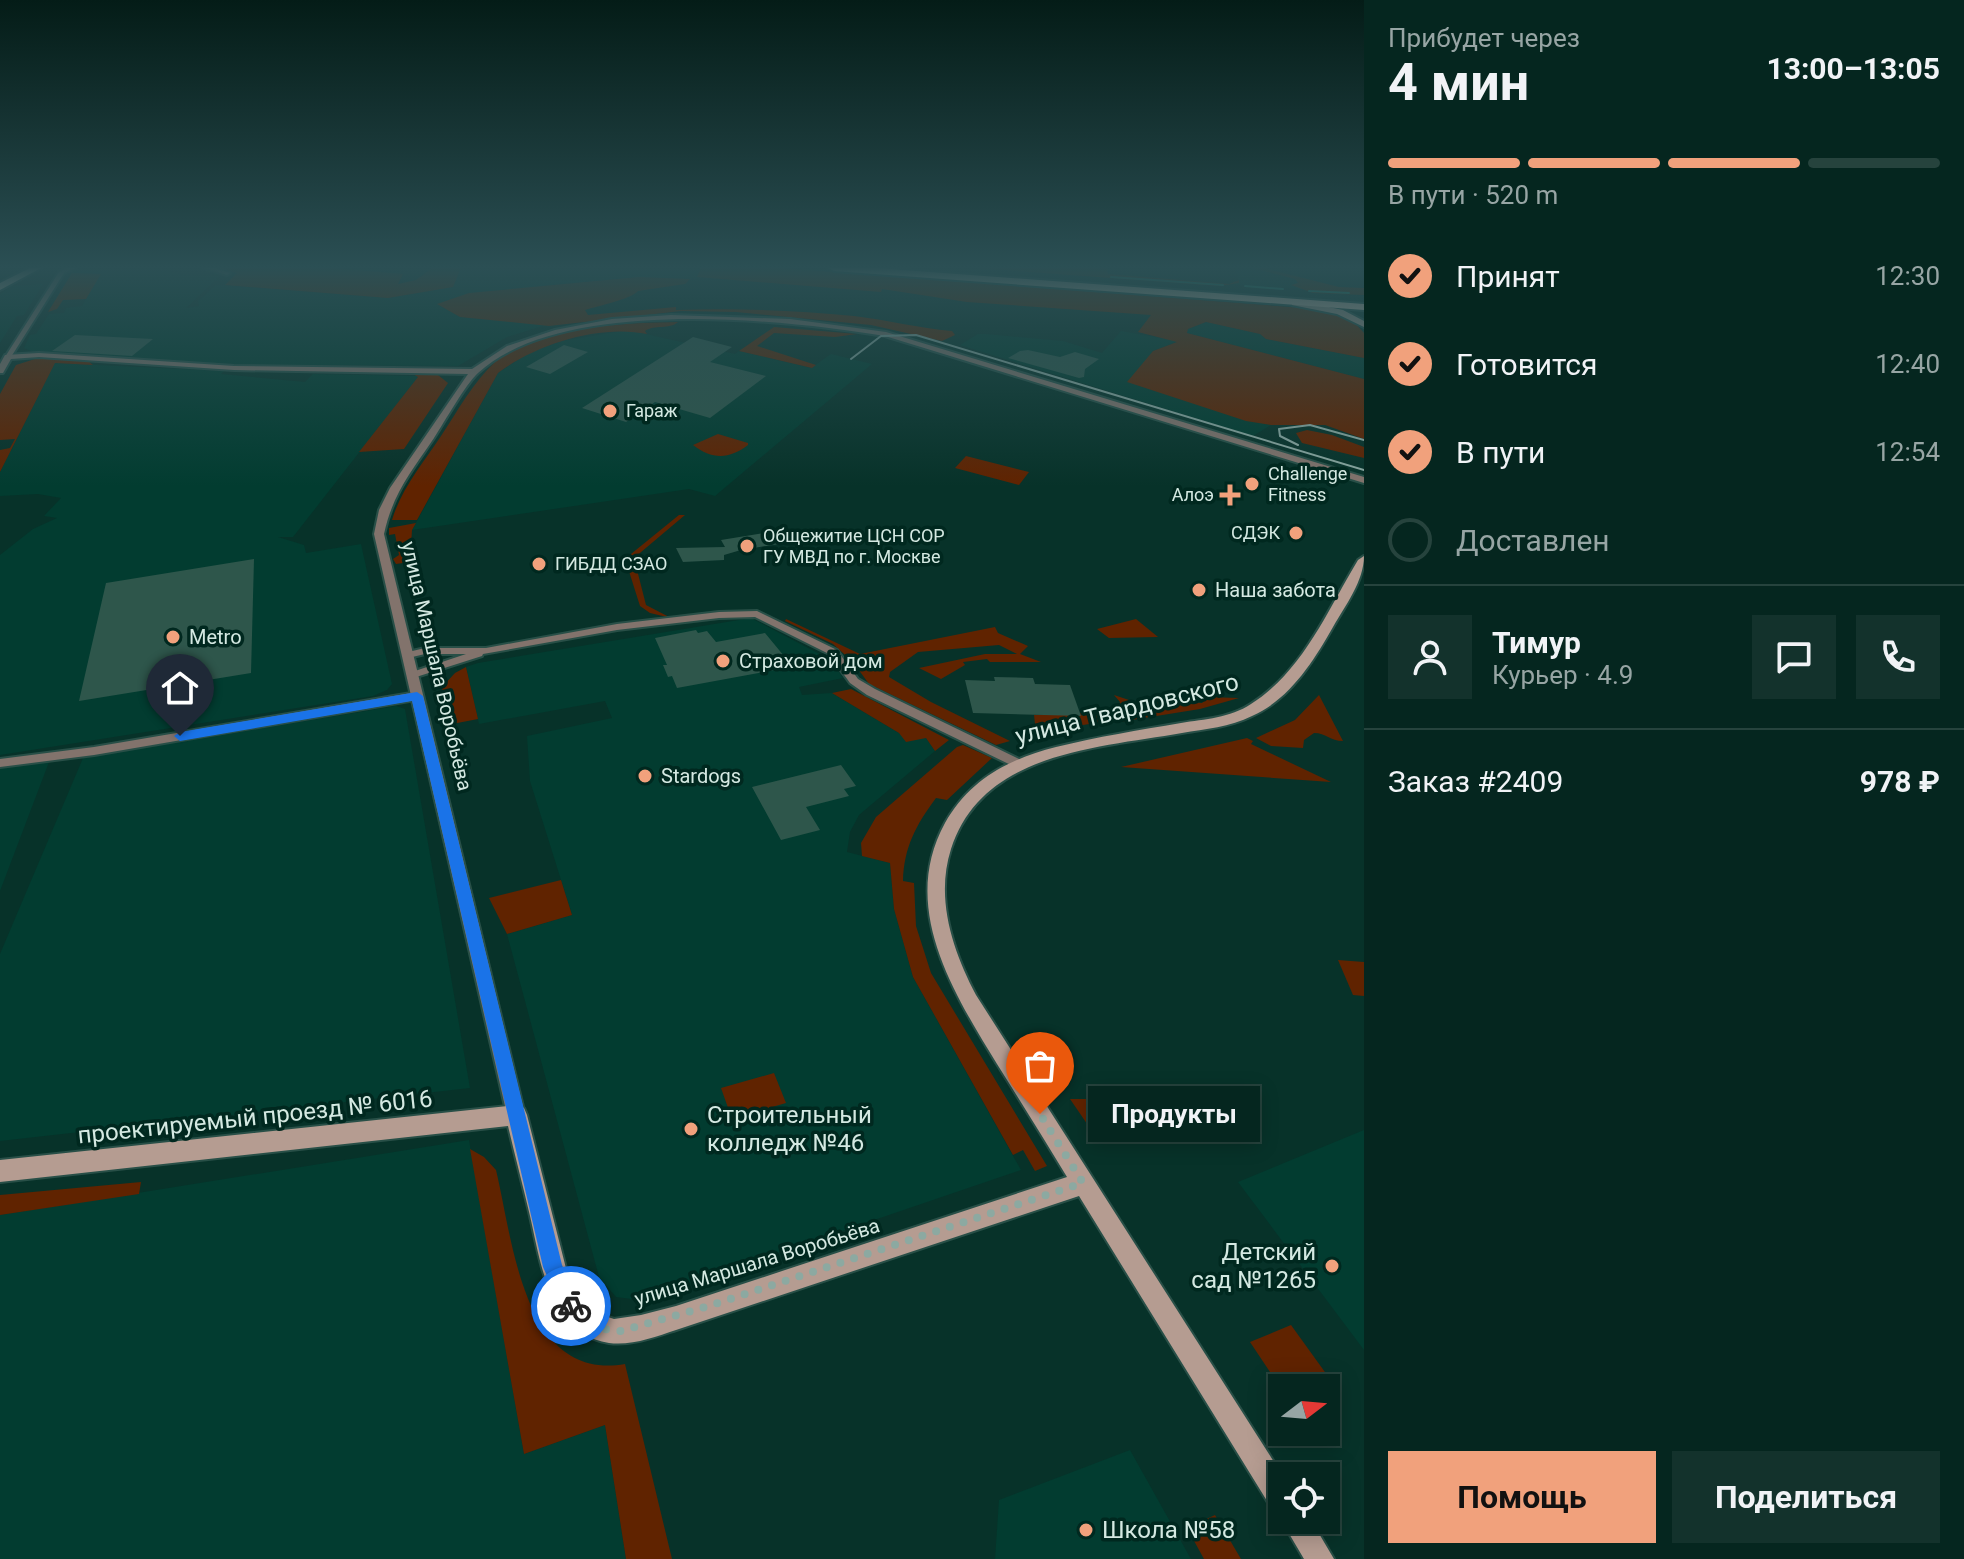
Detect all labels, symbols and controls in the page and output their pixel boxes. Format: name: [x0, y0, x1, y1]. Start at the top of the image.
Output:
text: Прибудет через: [1388, 23, 1580, 53]
text: 13:00–13:05: [1766, 51, 1940, 86]
text: 4 мин: [1388, 52, 1529, 113]
text: В пути · 520 m: [1388, 180, 1558, 210]
icon: check: [1388, 254, 1432, 298]
text: Принят: [1456, 259, 1560, 294]
text: 12:30: [1875, 261, 1940, 291]
icon: check: [1388, 342, 1432, 386]
text: Готовится: [1456, 347, 1598, 382]
text: 12:40: [1875, 349, 1940, 379]
place label: Гараж: [626, 400, 678, 421]
marker: Гараж: [601, 402, 619, 420]
icon: check: [1388, 430, 1432, 474]
text: В пути: [1456, 435, 1545, 470]
text: 12:54: [1875, 437, 1940, 467]
place label: Challenge Fitness: [1268, 463, 1347, 505]
marker: Challenge Fitness: [1243, 475, 1261, 493]
place label: Алоэ: [1172, 484, 1214, 505]
marker: Алоэ: [1221, 486, 1239, 504]
place label: СДЭК: [1231, 522, 1280, 543]
text: Доставлен: [1456, 523, 1610, 558]
marker: СДЭК: [1287, 524, 1305, 542]
place label: Общежитие ЦСН СОР ГУ МВД по г. Москве: [763, 525, 945, 567]
marker: Общежитие ЦСН СОР ГУ МВД по г. Москве: [738, 537, 756, 555]
street label: улица Маршала Воробьёва: [397, 539, 477, 793]
place label: ГИБДД СЗАО: [555, 553, 667, 574]
marker: ГИБДД СЗАО: [530, 555, 548, 573]
place label: Наша забота: [1215, 578, 1336, 602]
marker: Наша забота: [1190, 581, 1208, 599]
button: person: [1388, 615, 1472, 699]
button: chat: [1752, 615, 1836, 699]
button: phone: [1856, 615, 1940, 699]
place label: Metro: [189, 625, 242, 649]
text: Тимур: [1492, 625, 1581, 660]
marker: Metro: [164, 628, 182, 646]
place label: Страховой дом: [739, 649, 883, 673]
marker: Страховой дом: [714, 652, 732, 670]
pin: [146, 654, 214, 736]
text: Курьер · 4.9: [1492, 660, 1633, 690]
icon: home: [158, 666, 202, 710]
street label: улица Твардовского: [1013, 668, 1241, 750]
place label: Stardogs: [661, 764, 741, 788]
text: Заказ #2409: [1388, 764, 1563, 799]
text: 978 ₽: [1860, 764, 1940, 799]
marker: Stardogs: [636, 767, 654, 785]
pin: [1006, 1032, 1074, 1114]
icon: bag: [1018, 1044, 1062, 1088]
street label: проектируемый проезд № 6016: [76, 1084, 434, 1150]
callout: Продукты: [1088, 1086, 1260, 1142]
text: Продукты: [1111, 1099, 1237, 1129]
place label: Строительный колледж №46: [707, 1101, 872, 1157]
marker: Строительный колледж №46: [682, 1120, 700, 1138]
street label: улица Маршала Воробьёва: [632, 1213, 882, 1311]
place label: Детский сад №1265: [1191, 1238, 1316, 1294]
marker: Детский сад №1265: [1323, 1257, 1341, 1275]
courier: [531, 1266, 611, 1346]
icon: bike: [549, 1284, 593, 1328]
north arrow: [1268, 1374, 1340, 1446]
map controls: [1268, 1374, 1340, 1534]
button: Помощь: [1388, 1451, 1656, 1543]
button: Поделиться: [1672, 1451, 1940, 1543]
button: locate: [1268, 1462, 1340, 1534]
place label: Школа №58: [1102, 1516, 1235, 1544]
marker: Школа №58: [1077, 1521, 1095, 1539]

